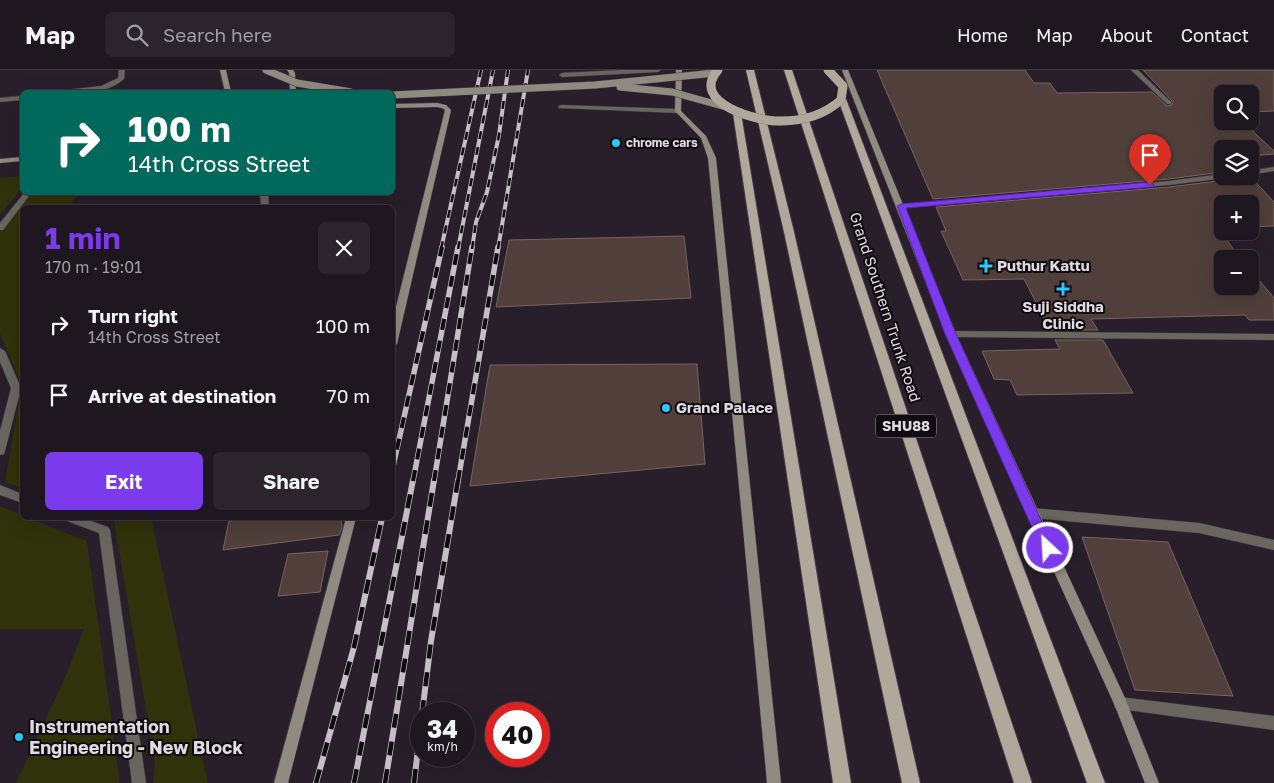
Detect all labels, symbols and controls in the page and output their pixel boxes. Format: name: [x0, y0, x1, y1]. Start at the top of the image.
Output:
search box: [105, 12, 455, 57]
text: Map: [25, 20, 75, 49]
icon: search: [123, 21, 151, 49]
text: Search here: [163, 23, 272, 46]
text: Home: [957, 24, 1008, 46]
text: Map: [1036, 24, 1073, 46]
text: About: [1101, 24, 1153, 46]
text: Contact: [1181, 24, 1249, 46]
map controls: [1214, 85, 1259, 295]
button: search: [1214, 85, 1259, 130]
text: 100 m: [128, 108, 231, 150]
icon: right: [45, 110, 110, 175]
pin: [1129, 134, 1171, 185]
place label: chrome cars: [626, 135, 698, 150]
marker: chrome cars: [610, 137, 622, 149]
button: layers: [1214, 140, 1259, 185]
icon: arrive: [1136, 141, 1164, 169]
text: 14th Cross Street: [128, 150, 310, 177]
button: +: [1214, 195, 1259, 240]
street label: Grand Southern Trunk Road: [847, 210, 925, 404]
text: 1 min: [45, 220, 121, 256]
button: close: [318, 222, 370, 274]
button: −: [1214, 250, 1259, 295]
place label: Puthur Kattu: [997, 256, 1090, 274]
text: 170 m · 19:01: [45, 257, 142, 277]
marker: Puthur Kattu: [979, 259, 993, 273]
marker: Suji Siddha Clinic: [1056, 282, 1070, 296]
place label: Suji Siddha Clinic: [1022, 297, 1104, 332]
text: Turn right: [88, 304, 178, 327]
icon: right: [45, 311, 73, 339]
text: 100 m: [316, 314, 370, 337]
text: 14th Cross Street: [88, 327, 221, 347]
icon: arrive: [45, 381, 73, 409]
text: Arrive at destination: [88, 384, 276, 407]
text: 70 m: [327, 384, 370, 407]
place label: Grand Palace: [676, 398, 773, 416]
marker: Grand Palace: [660, 402, 672, 414]
road number: SHU88: [876, 414, 936, 438]
button: Exit: [45, 452, 203, 510]
button: Share: [213, 452, 370, 510]
position arrow: [1021, 521, 1073, 573]
speed limit sign: 40: [485, 702, 550, 767]
text: 34: [427, 713, 458, 744]
place label: Instrumentation Engineering - New Block: [29, 715, 243, 758]
marker: Instrumentation Engineering - New Block: [13, 731, 25, 743]
text: km/h: [427, 739, 458, 754]

